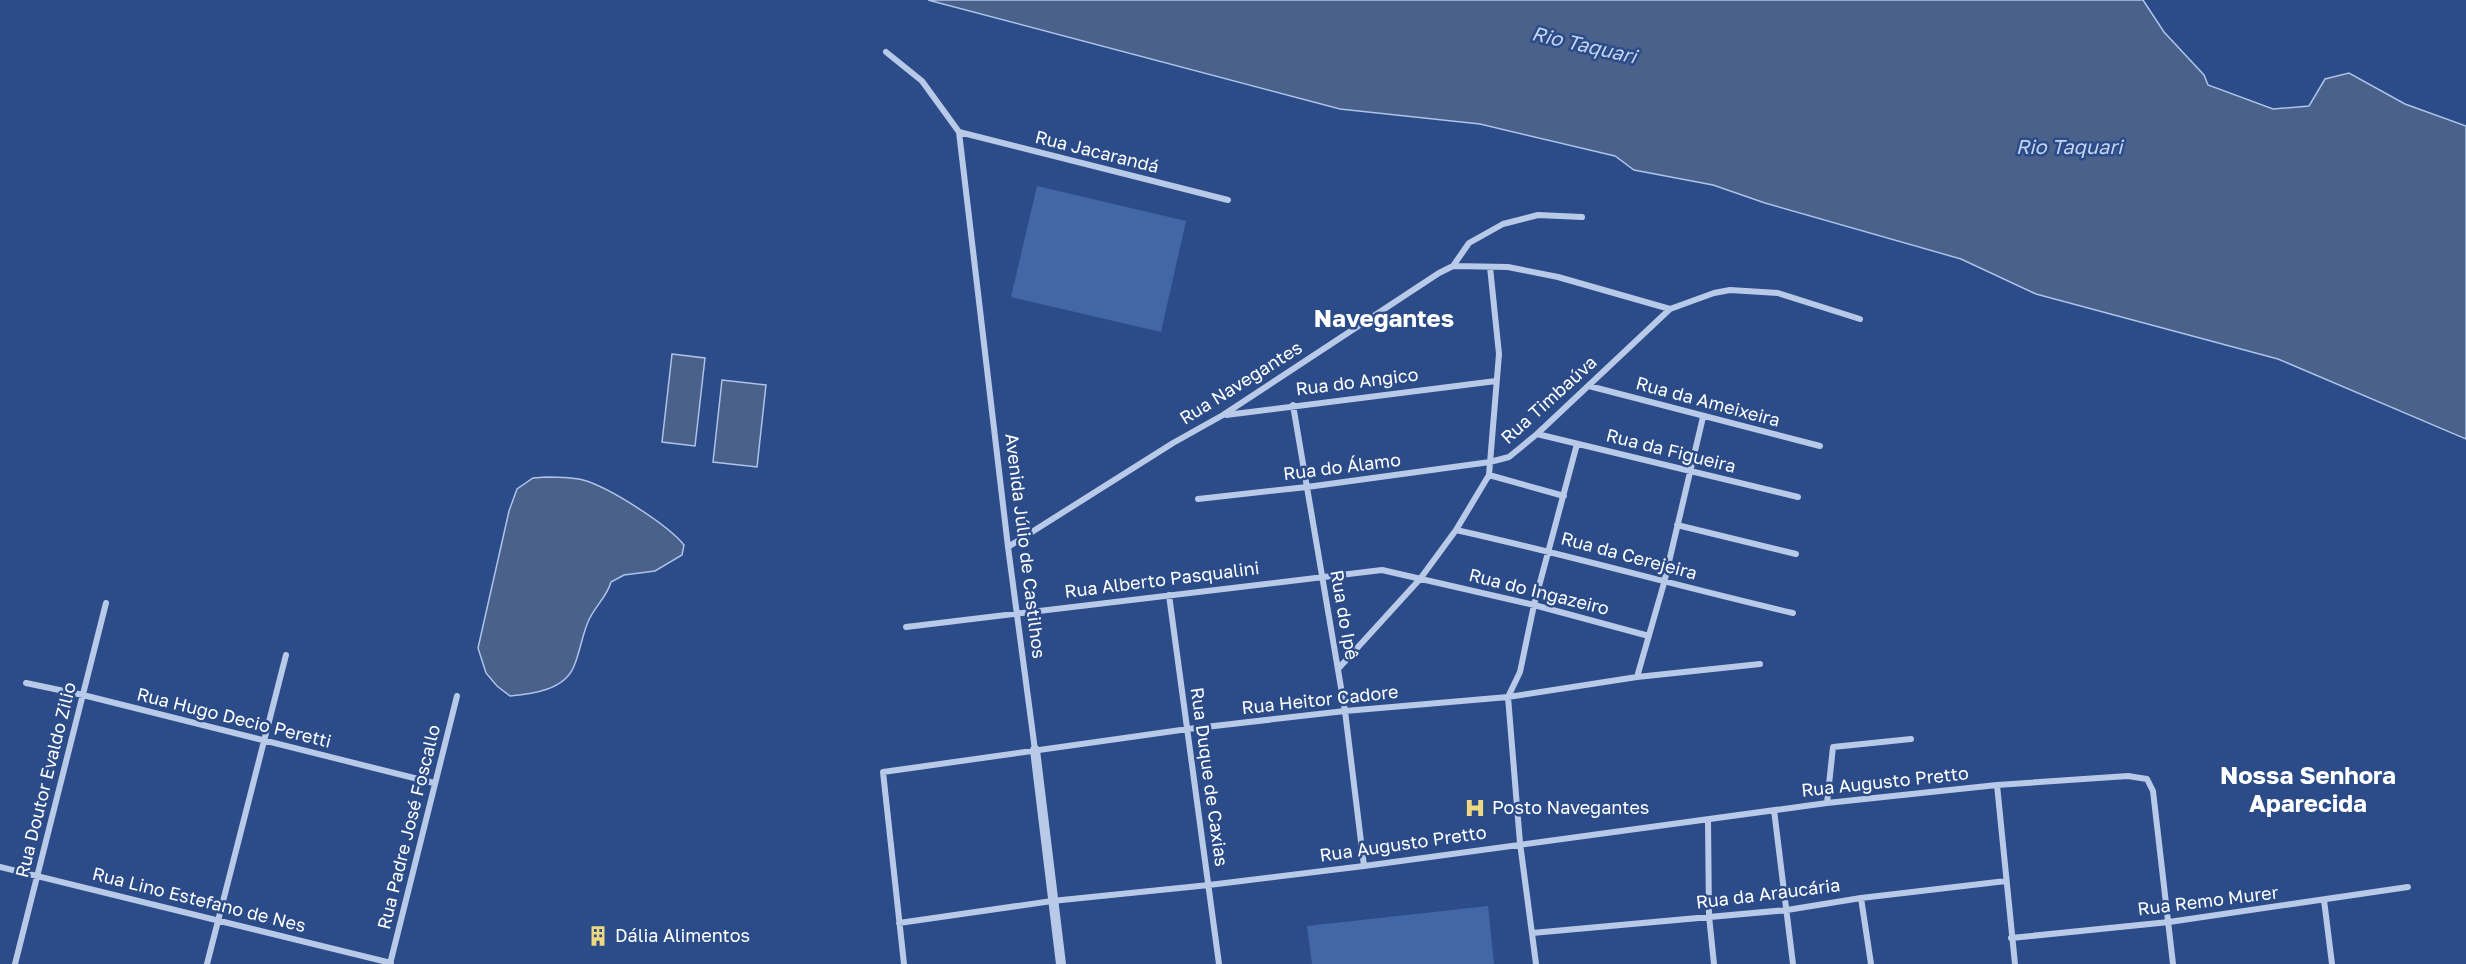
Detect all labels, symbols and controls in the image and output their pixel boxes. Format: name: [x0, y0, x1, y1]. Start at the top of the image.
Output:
water label: Rio Taquari: [1530, 20, 1641, 68]
street label: Rua Jacarandá: [1033, 125, 1161, 177]
water label: Rio Taquari: [2016, 134, 2125, 158]
district label: Navegantes: [1314, 303, 1454, 332]
street label: Rua Navegantes: [1175, 336, 1306, 429]
street label: Rua Timbaúva: [1496, 351, 1601, 448]
street label: Rua do Angico: [1294, 363, 1419, 399]
street label: Rua da Ameixeira: [1634, 371, 1783, 431]
street label: Rua da Figueira: [1604, 423, 1738, 477]
street label: Avenida Júlio de Castilhos: [1001, 432, 1051, 660]
street label: Rua do Álamo: [1282, 448, 1402, 484]
street label: Rua da Cerejeira: [1559, 526, 1700, 584]
street label: Rua Alberto Pasqualini: [1063, 556, 1261, 602]
street label: Rua do Ingazeiro: [1467, 563, 1612, 619]
street label: Rua do Ipê: [1326, 568, 1364, 662]
street label: Rua Doutor Evaldo Zilio: [10, 680, 80, 880]
street label: Rua Heitor Cadore: [1240, 680, 1399, 718]
street label: Rua Hugo Decio Peretti: [135, 682, 334, 752]
street label: Rua Duque de Caxias: [1187, 686, 1233, 868]
street label: Rua Padre José Foscallo: [372, 722, 444, 931]
district label: Nossa Senhora Aparecida: [2220, 760, 2396, 817]
street label: Rua Augusto Pretto: [1800, 761, 1970, 801]
hospital icon: Posto Navegantes: [1463, 796, 1487, 820]
place label: Posto Navegantes: [1492, 796, 1649, 818]
street label: Rua Augusto Pretto: [1318, 820, 1488, 866]
street label: Rua Lino Estefano de Nes: [90, 862, 308, 936]
street label: Rua da Araucária: [1695, 873, 1841, 913]
street label: Rua Remo Murer: [2136, 880, 2280, 920]
building icon: Dália Alimentos: [586, 924, 610, 948]
place label: Dália Alimentos: [615, 924, 750, 946]

